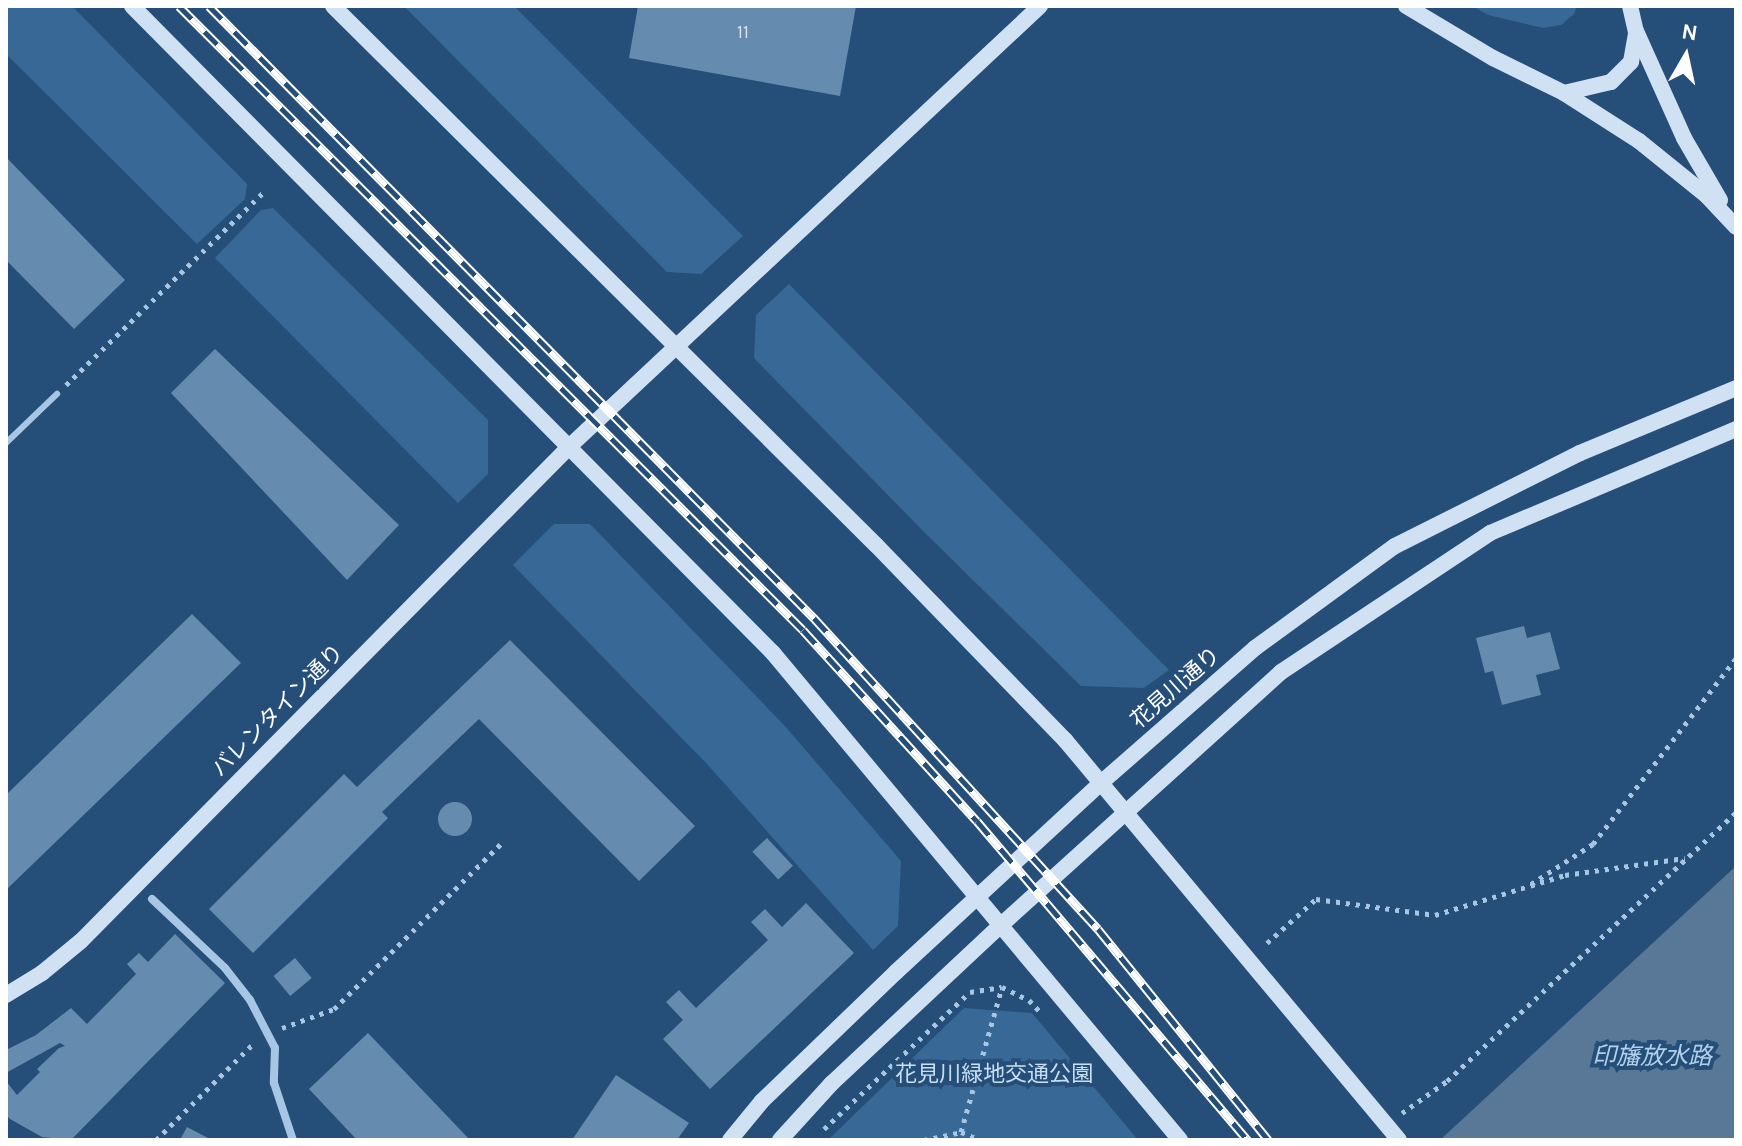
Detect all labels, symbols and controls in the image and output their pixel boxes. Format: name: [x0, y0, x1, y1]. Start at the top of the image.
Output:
north arrow: [1646, 16, 1726, 96]
text: N: [1680, 18, 1700, 46]
house number: 11: [737, 21, 749, 43]
street label: バレンタイン通り: [206, 639, 350, 783]
street label: 花見川通り: [1126, 642, 1226, 734]
water label: 印旛放水路: [1592, 1043, 1712, 1071]
park label: 花見川緑地交通公園: [895, 1062, 1093, 1088]

